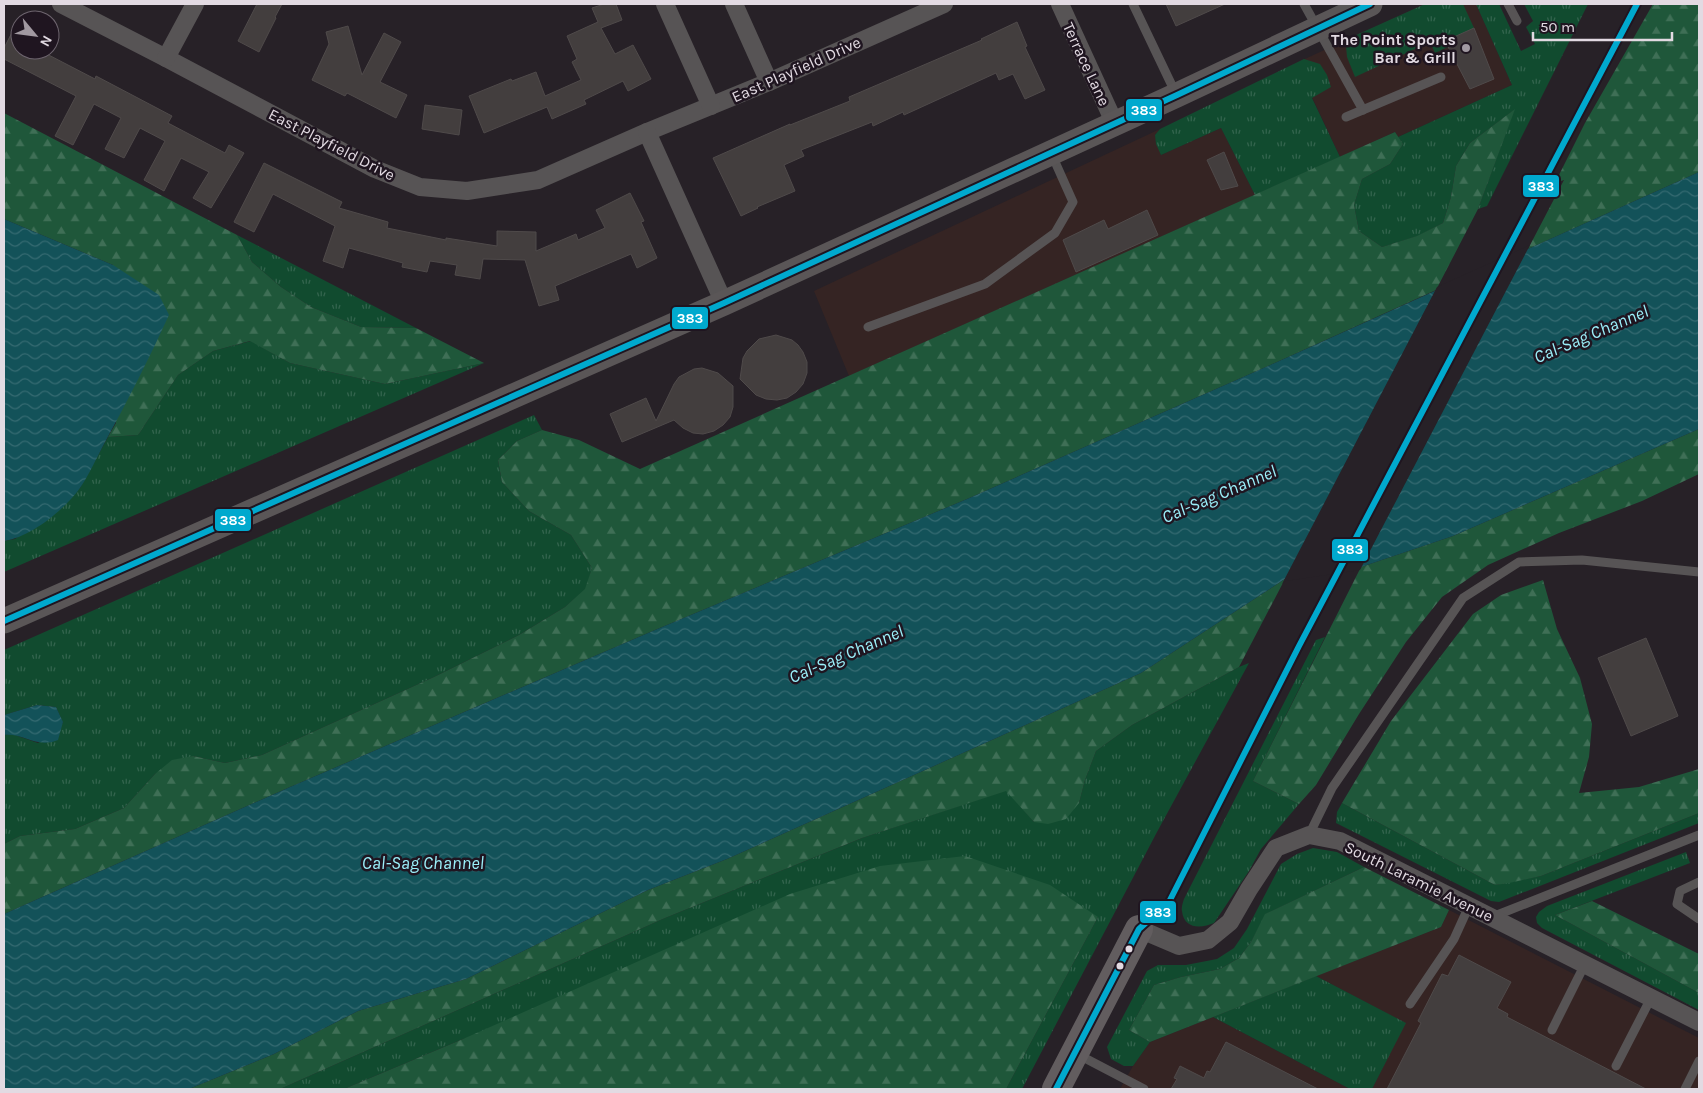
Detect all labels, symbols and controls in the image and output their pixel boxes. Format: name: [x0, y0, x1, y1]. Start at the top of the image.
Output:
north arrow: [10, 10, 60, 60]
scale bar: [1533, 10, 1672, 42]
text: 50 m: [1540, 18, 1575, 36]
street label: Terrace Lane: [1059, 19, 1114, 109]
place label: The Point Sports Bar & Grill: [1331, 30, 1456, 67]
street label: East Playfield Drive: [729, 32, 864, 106]
text: N: [36, 33, 56, 50]
marker: The Point Sports Bar & Grill: [1460, 42, 1472, 54]
line badge: 383: [1125, 98, 1163, 122]
text: 383: [1131, 102, 1157, 119]
street label: East Playfield Drive: [265, 104, 398, 185]
line badge: 383: [1522, 174, 1560, 198]
text: 383: [1528, 178, 1554, 195]
water label: Cal-Sag Channel: [1530, 300, 1652, 368]
line badge: 383: [671, 306, 709, 330]
text: 383: [677, 310, 703, 327]
water label: Cal-Sag Channel: [1158, 460, 1280, 528]
line badge: 383: [214, 508, 252, 532]
text: 383: [220, 512, 246, 529]
line badge: 383: [1331, 538, 1369, 562]
text: 383: [1337, 541, 1363, 558]
water label: Cal-Sag Channel: [785, 620, 907, 688]
street label: South Laramie Avenue: [1341, 837, 1496, 926]
water label: Cal-Sag Channel: [362, 852, 485, 874]
line badge: 383: [1139, 900, 1177, 924]
text: 383: [1145, 904, 1171, 921]
unlabelled marker: [1124, 944, 1134, 954]
unlabelled marker: [1115, 961, 1125, 971]

